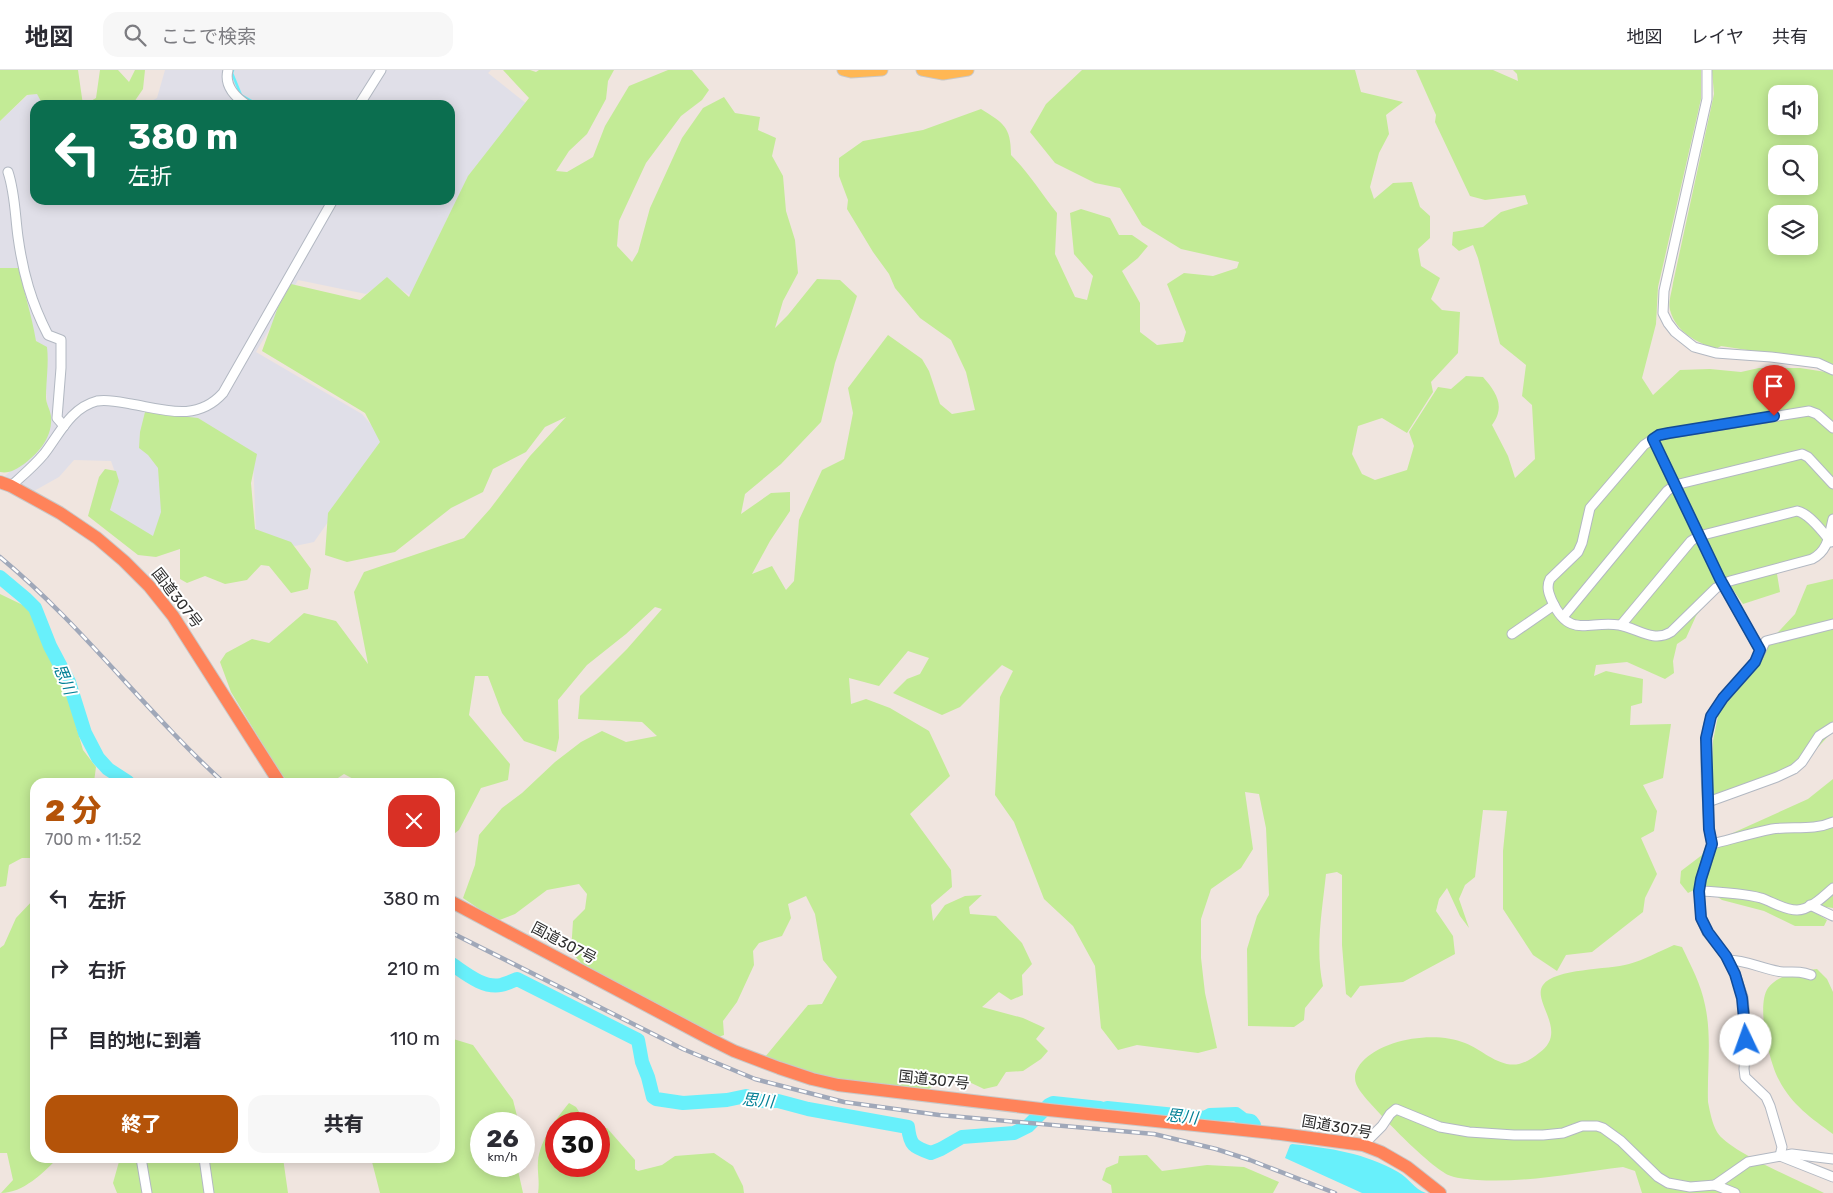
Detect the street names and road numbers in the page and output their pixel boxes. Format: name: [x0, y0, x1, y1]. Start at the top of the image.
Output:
street label: 国道307号: [148, 564, 206, 632]
street label: 国道307号: [528, 918, 600, 968]
street label: 国道307号: [898, 1067, 970, 1093]
street label: 国道307号: [1300, 1112, 1374, 1142]

